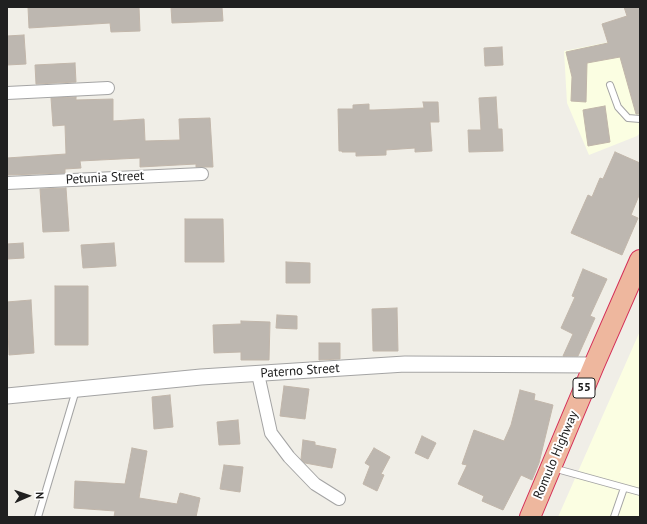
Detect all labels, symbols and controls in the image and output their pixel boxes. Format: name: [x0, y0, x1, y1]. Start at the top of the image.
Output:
street label: Petunia Street: [65, 168, 145, 188]
street label: Paterno Street: [260, 360, 340, 382]
road number: 55: [573, 378, 595, 398]
street label: Romulo Highway: [530, 409, 582, 501]
north arrow: [8, 476, 48, 516]
text: N: [33, 492, 47, 499]

